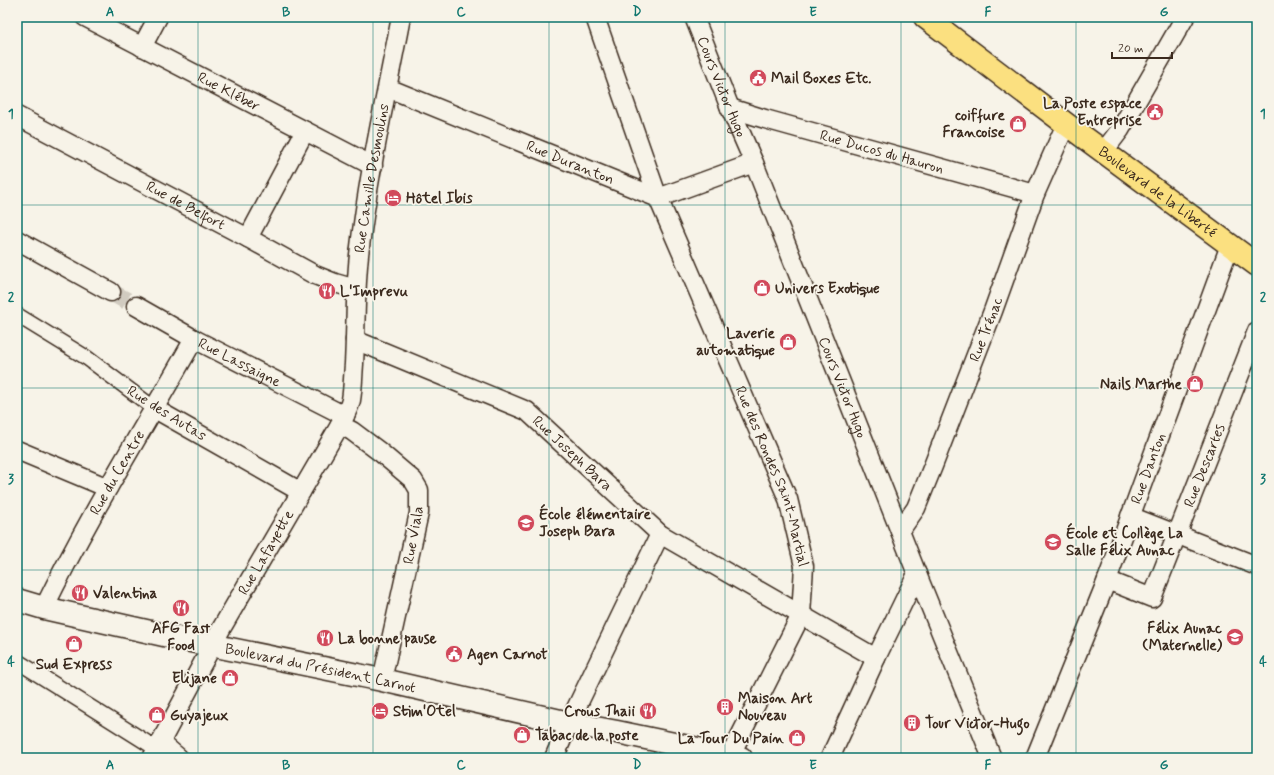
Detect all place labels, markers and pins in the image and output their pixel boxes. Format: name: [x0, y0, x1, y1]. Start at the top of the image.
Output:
public building icon: Mail Boxes Etc.: [748, 68, 768, 88]
place label: Mail Boxes Etc.: [771, 69, 871, 89]
place label: La Poste espace Entreprise: [1043, 94, 1143, 131]
public building icon: La Poste espace Entreprise: [1145, 102, 1165, 122]
place label: coiffure Francoise: [942, 106, 1006, 143]
shop icon: coiffure Francoise: [1008, 114, 1028, 134]
hotel icon: Hôtel Ibis: [383, 188, 403, 208]
place label: Hôtel Ibis: [406, 189, 473, 209]
shop icon: Univers Exotique: [752, 278, 772, 298]
place label: Univers Exotique: [775, 279, 880, 299]
restaurant icon: L'Imprevu: [317, 281, 337, 301]
place label: L'Imprevu: [340, 282, 408, 302]
place label: Laverie automatique: [696, 324, 776, 361]
shop icon: Laverie automatique: [778, 332, 798, 352]
shop icon: Nails Marthe: [1185, 374, 1205, 394]
place label: Nails Marthe: [1100, 375, 1183, 395]
place label: École élémentaire Joseph Bara: [539, 503, 652, 542]
school or university icon: École élémentaire Joseph Bara: [516, 513, 536, 533]
place label: École et Collège La Salle Félix Aunac: [1066, 522, 1183, 561]
school or university icon: École et Collège La Salle Félix Aunac: [1043, 532, 1063, 552]
restaurant icon: Valentina: [70, 583, 90, 603]
place label: Valentina: [93, 584, 157, 604]
restaurant icon: AFG Fast Food: [171, 598, 191, 618]
place label: AFG Fast Food: [152, 619, 211, 656]
place label: Félix Aunac (Maternelle): [1142, 619, 1223, 656]
school or university icon: Félix Aunac (Maternelle): [1225, 627, 1245, 647]
restaurant icon: La bonne pause: [315, 628, 335, 648]
place label: La bonne pause: [338, 629, 437, 649]
shop icon: Sud Express: [64, 634, 84, 654]
public building icon: Agen Carnot: [444, 644, 464, 664]
place label: Agen Carnot: [467, 645, 548, 666]
place label: Sud Express: [36, 655, 113, 675]
shop icon: Elijane: [220, 668, 240, 688]
place label: Elijane: [172, 669, 217, 689]
place label: Maison Art Nouveau: [738, 689, 813, 726]
building icon: Maison Art Nouveau: [715, 697, 735, 717]
hotel icon: Stim'Otel: [370, 701, 390, 721]
restaurant icon: Crous Thaii: [638, 701, 658, 721]
place label: Stim'Otel: [393, 702, 456, 722]
place label: Crous Thaii: [564, 702, 636, 722]
shop icon: Guyajeux: [147, 705, 167, 725]
place label: Guyajeux: [170, 706, 229, 726]
building icon: Tour Victor-Hugo: [902, 713, 922, 733]
place label: Tour Victor-Hugo: [925, 714, 1030, 736]
shop icon: Tabac de la poste: [512, 725, 532, 745]
place label: Tabac de la poste: [535, 726, 639, 746]
shop icon: La Tour Du Pain: [787, 728, 807, 748]
place label: La Tour Du Pain: [678, 729, 784, 749]

